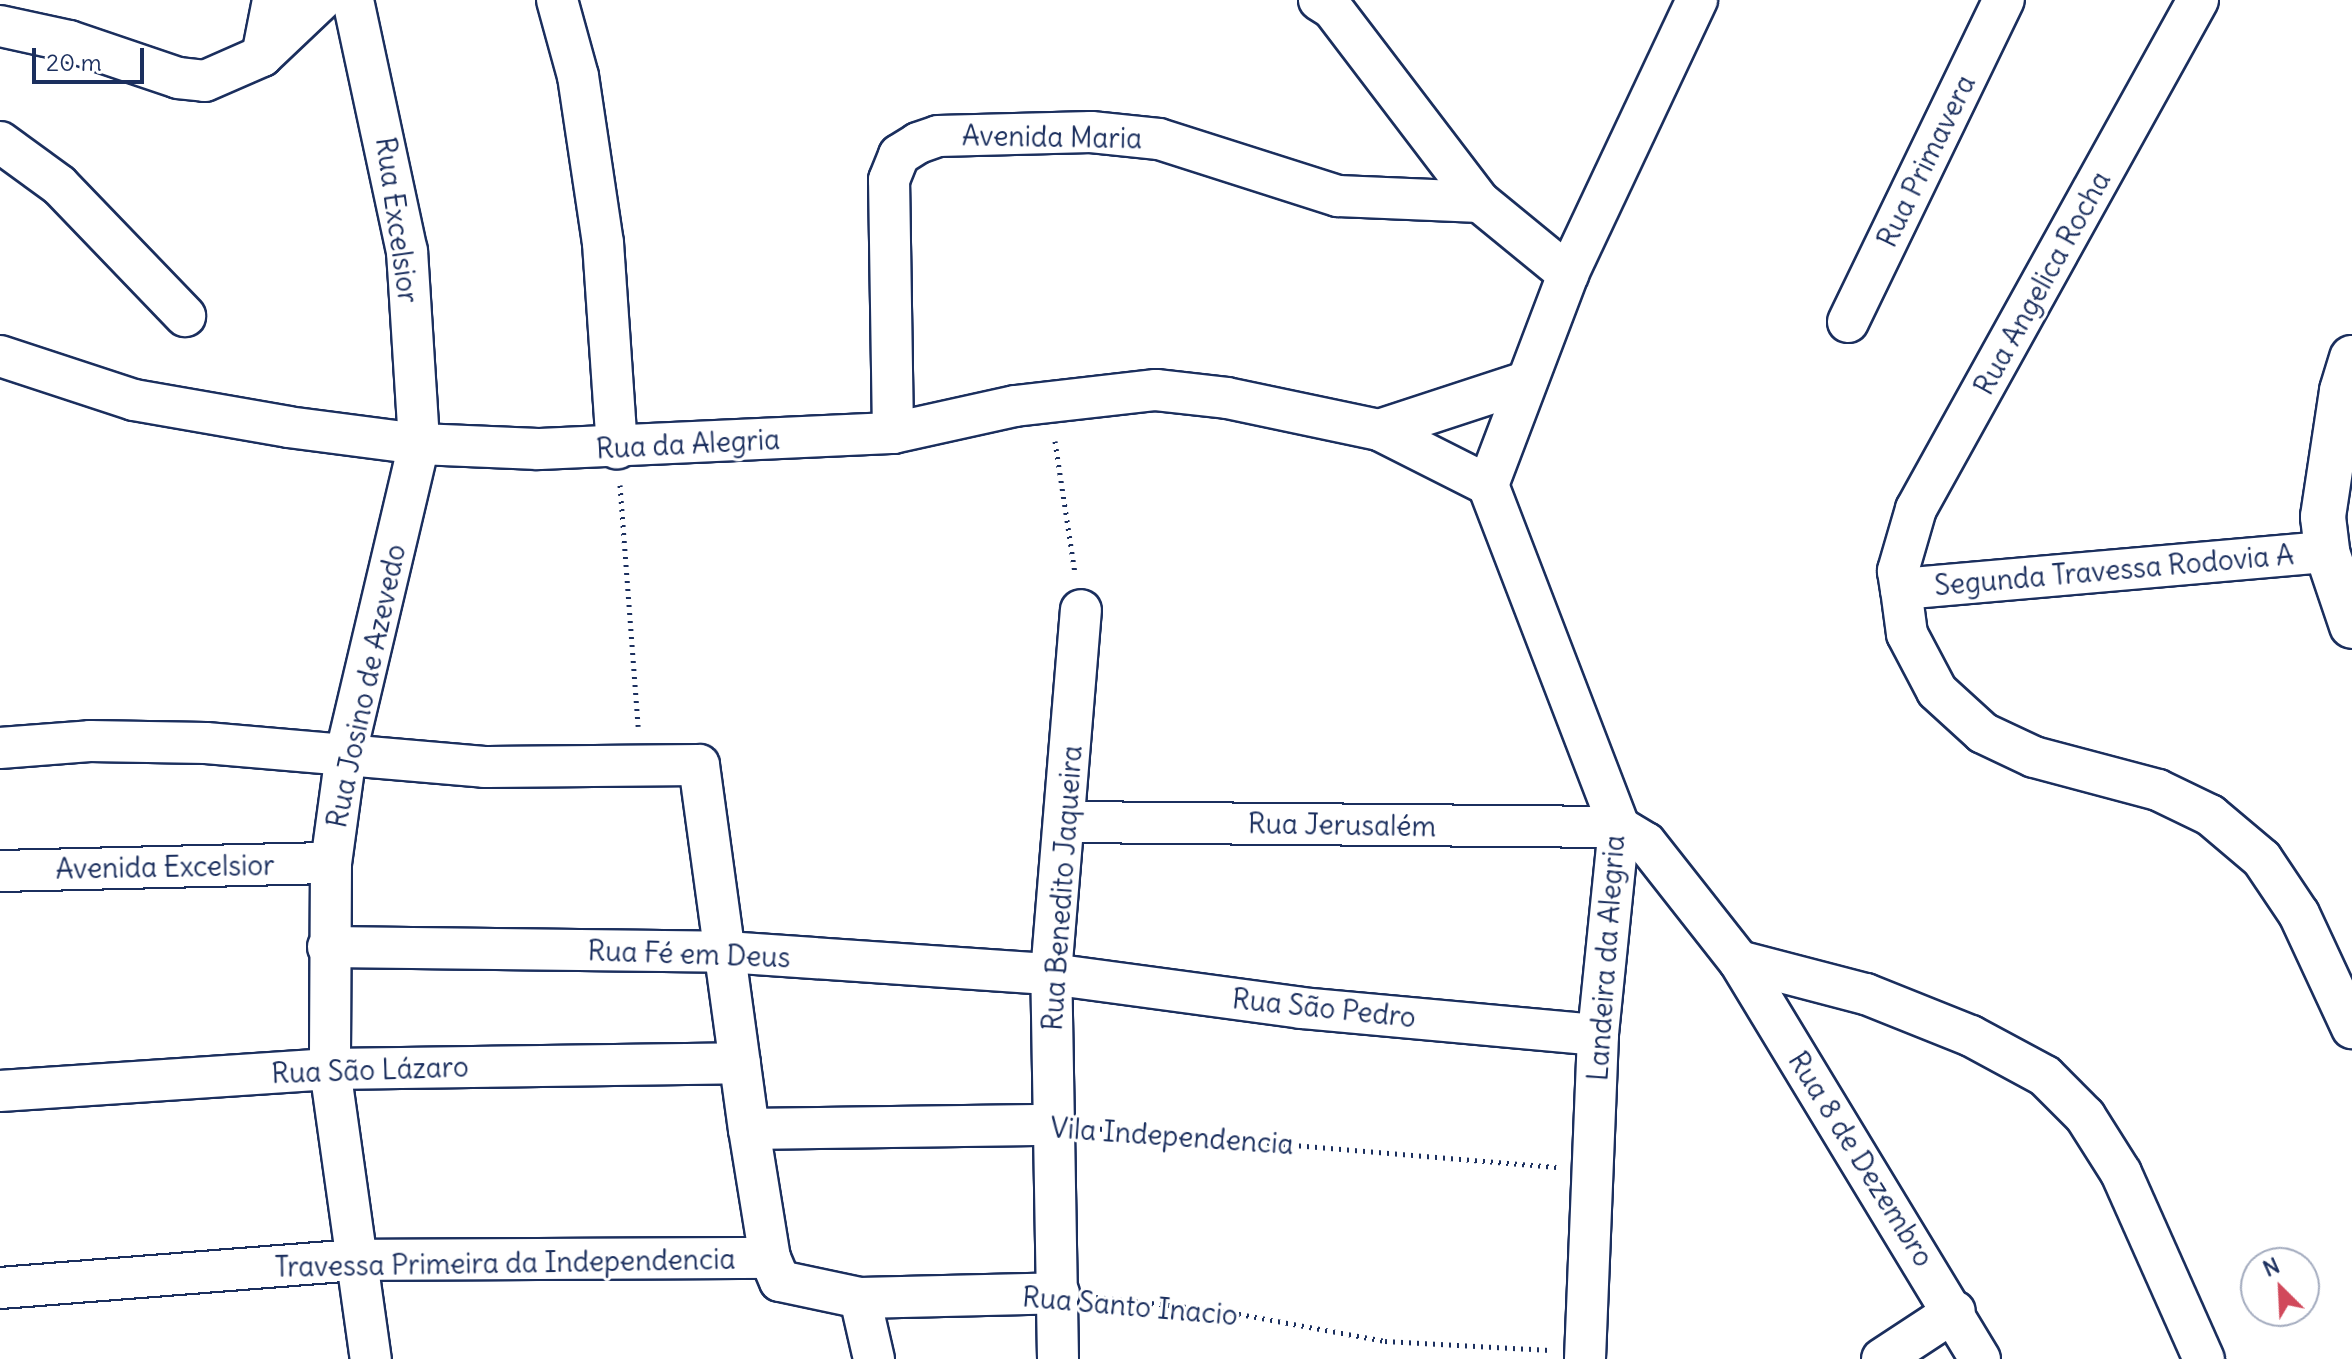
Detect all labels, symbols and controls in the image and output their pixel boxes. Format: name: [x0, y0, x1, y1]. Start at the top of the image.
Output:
scale bar: [36, 32, 148, 82]
text: 20 m: [46, 47, 102, 77]
street label: Rua Primavera: [1870, 69, 1982, 253]
street label: Avenida Maria: [962, 119, 1142, 155]
street label: Rua Excelsior: [369, 135, 425, 305]
street label: Rua Angelica Rocha: [1967, 165, 2117, 401]
street label: Rua da Alegria: [595, 422, 781, 466]
street label: Segunda Travessa Rodovia A: [1933, 538, 2295, 602]
street label: Rua Josino de Azevedo: [320, 541, 412, 831]
street label: Rua Benedito Jaqueira: [1035, 744, 1089, 1032]
street label: Rua Jerusalém: [1248, 807, 1436, 843]
street label: Landeira da Alegria: [1581, 834, 1631, 1082]
street label: Avenida Excelsior: [55, 848, 275, 886]
street label: Rua Fé em Deus: [587, 934, 791, 974]
street label: Rua São Pedro: [1230, 982, 1418, 1034]
street label: Rua 8 de Dezembro: [1781, 1045, 1941, 1273]
street label: Rua São Lázaro: [271, 1050, 469, 1090]
street label: Vila Independencia: [1049, 1111, 1295, 1161]
street label: Travessa Primeira da Independencia: [274, 1242, 736, 1284]
north arrow: [2240, 1247, 2320, 1327]
text: N: [2258, 1251, 2284, 1283]
street label: Rua Santo Inacio: [1021, 1280, 1239, 1332]

